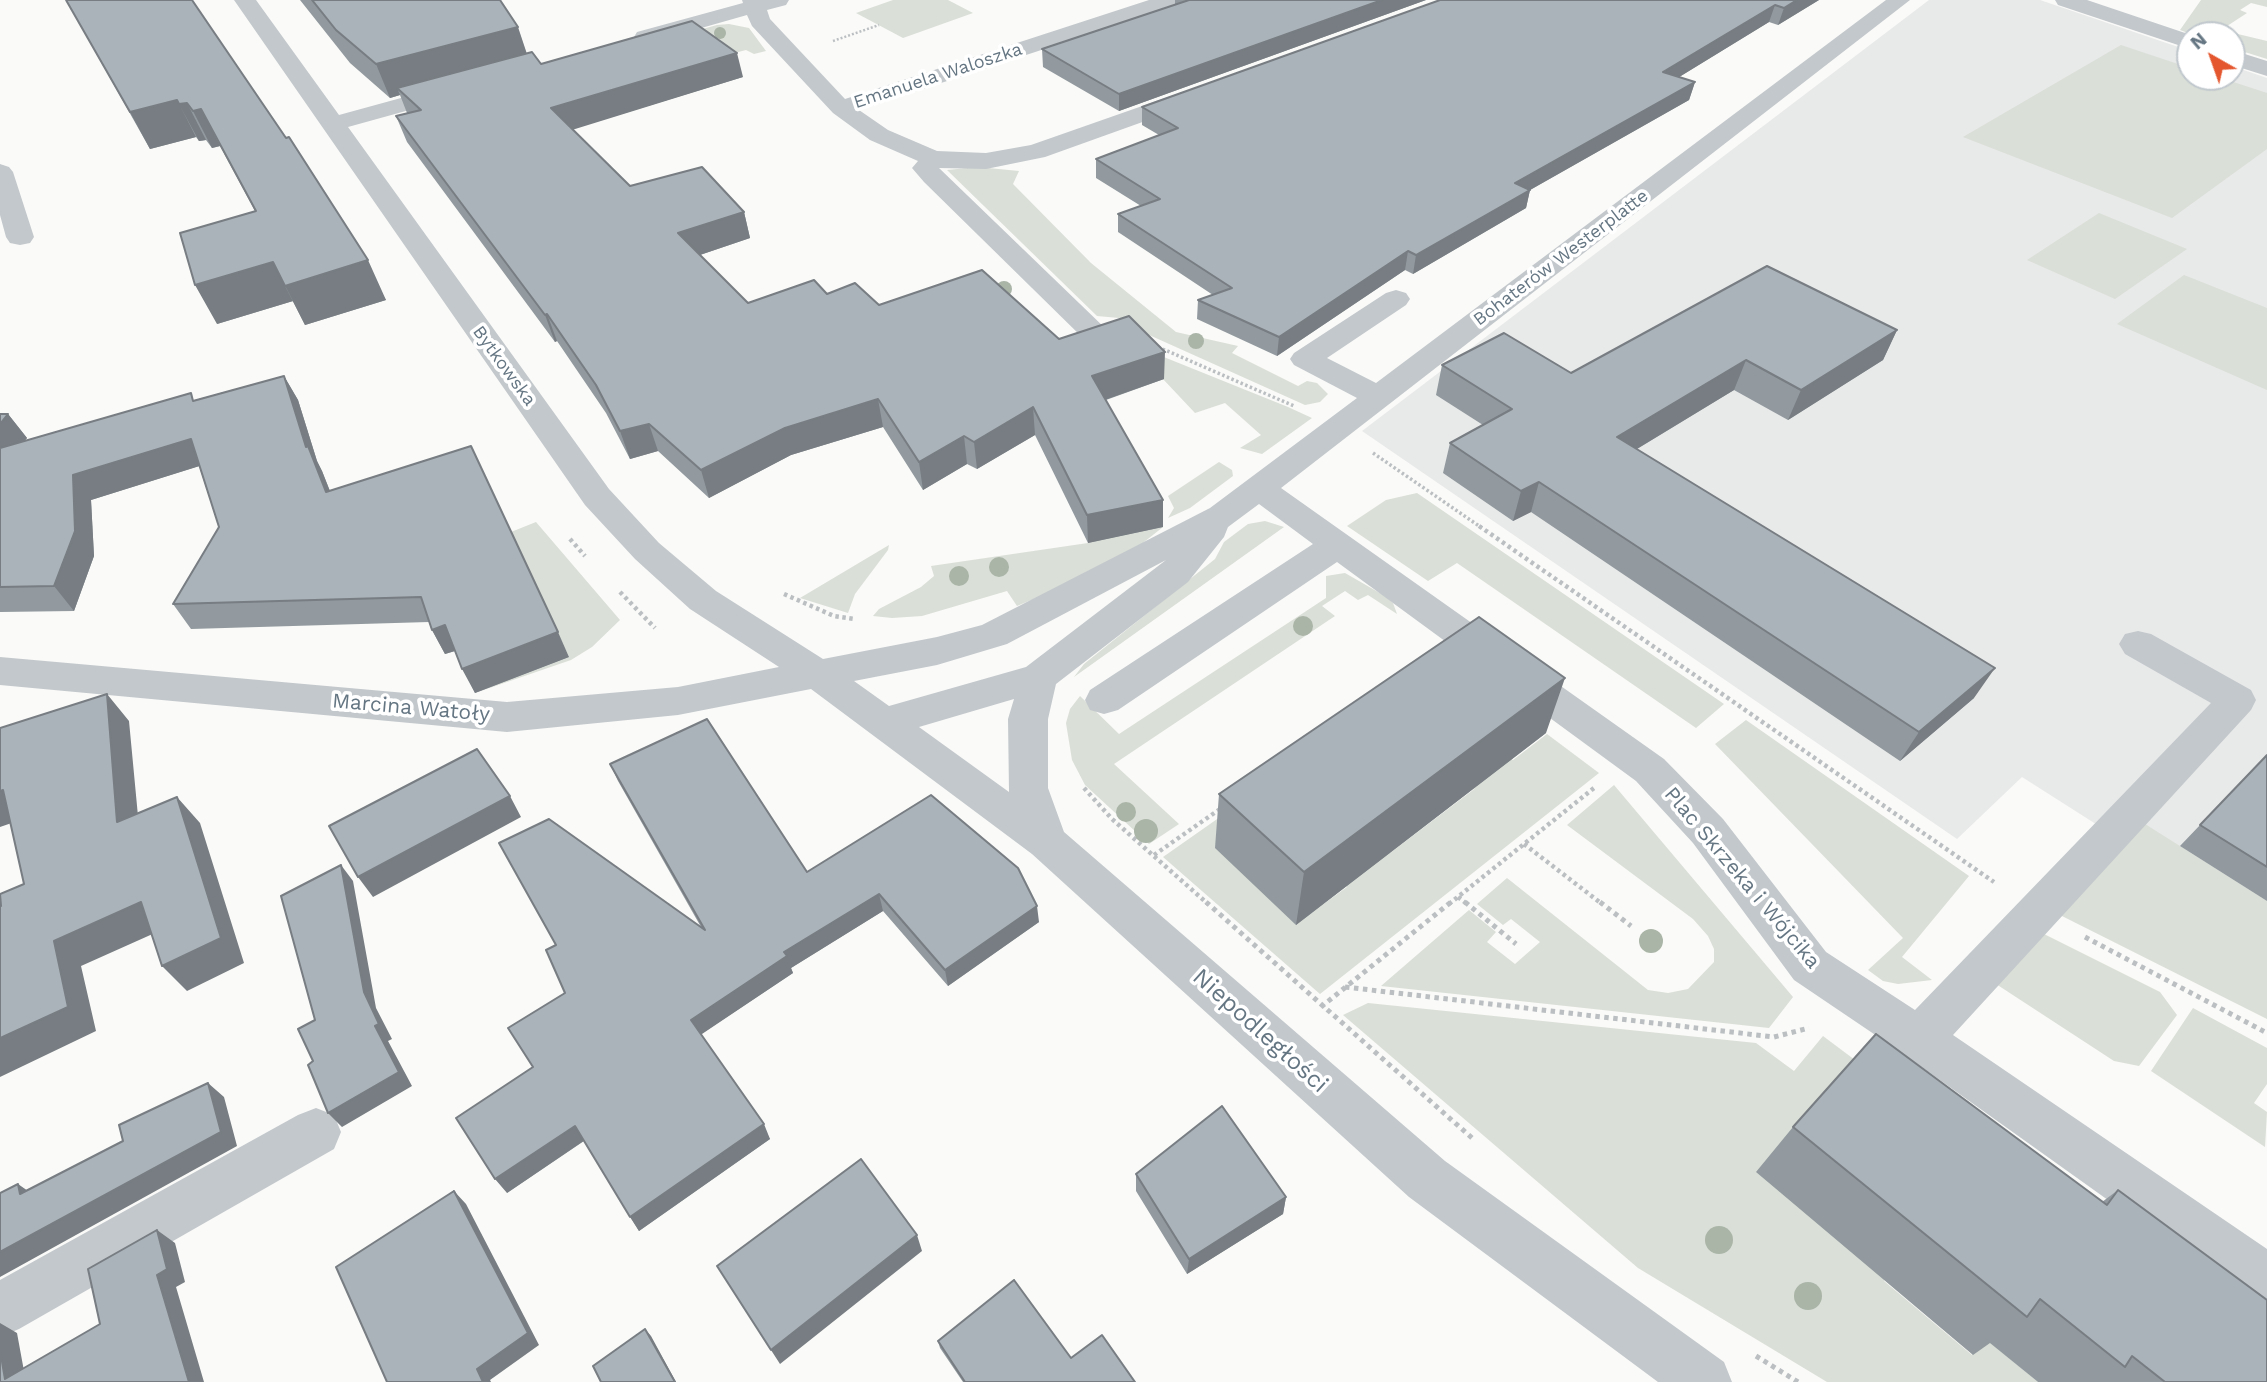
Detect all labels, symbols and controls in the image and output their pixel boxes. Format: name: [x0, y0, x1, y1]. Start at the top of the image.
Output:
north arrow: [2176, 21, 2246, 91]
text: N: [2186, 28, 2211, 54]
street label: Emanuela Waloszka: [851, 39, 1025, 113]
street label: Bohaterów Westerplatte: [1469, 185, 1653, 331]
street label: Bytkowska: [468, 322, 540, 410]
street label: Marcina Watoły: [331, 689, 491, 727]
street label: Plac Skrzeka i Wójcika: [1659, 782, 1825, 974]
street label: Niepodległości: [1186, 963, 1334, 1099]

